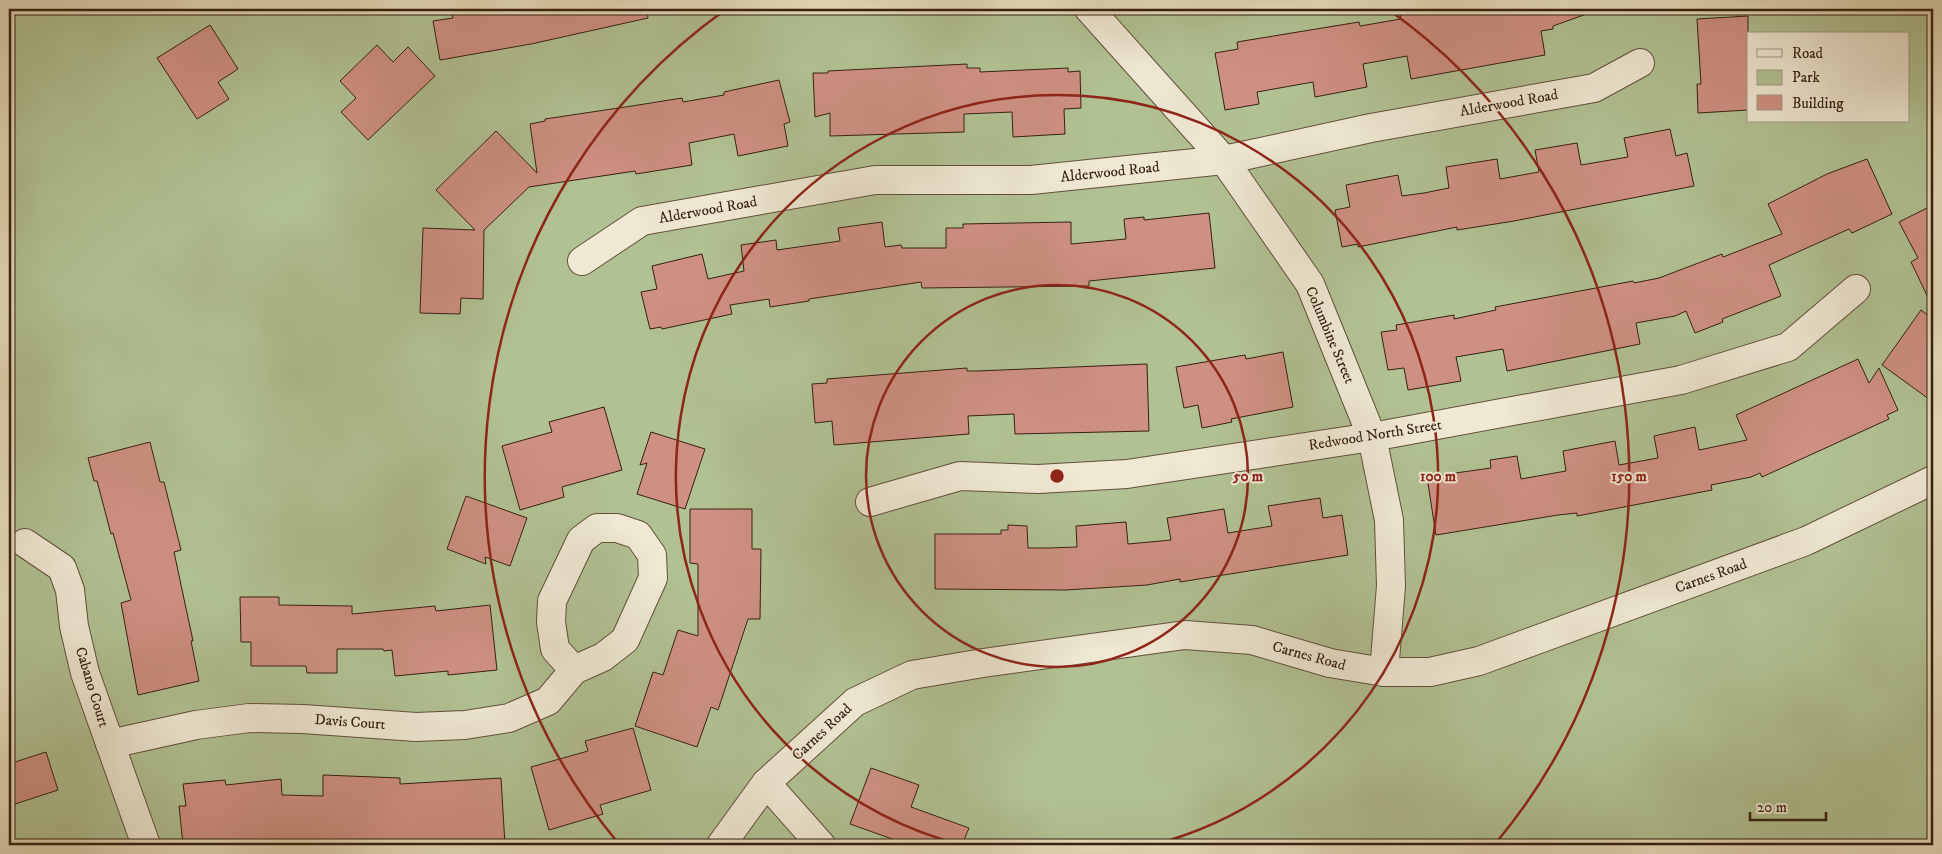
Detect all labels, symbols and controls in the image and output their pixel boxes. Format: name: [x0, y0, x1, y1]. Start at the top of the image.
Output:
legend: [1747, 32, 1910, 122]
text: Road: [1792, 44, 1824, 63]
text: Park: [1792, 68, 1821, 87]
street label: Alderwood Road: [1458, 85, 1560, 121]
text: Building: [1792, 94, 1844, 113]
street label: Alderwood Road: [1060, 157, 1161, 187]
street label: Alderwood Road: [657, 192, 759, 228]
street label: Columbine Street: [1301, 284, 1359, 387]
street label: Redwood North Street: [1307, 415, 1443, 455]
centre of rings: [1048, 467, 1066, 485]
text: 50 m: [1232, 467, 1264, 486]
text: 100 m: [1420, 467, 1457, 486]
text: 150 m: [1611, 467, 1647, 486]
street label: Carnes Road: [1672, 554, 1750, 598]
street label: Carnes Road: [1270, 637, 1348, 675]
street label: Cabano Court: [71, 645, 113, 730]
street label: Carnes Road: [788, 699, 856, 765]
street label: Davis Court: [314, 710, 386, 734]
scale bar: [1750, 789, 1826, 821]
text: 20 m: [1757, 798, 1787, 817]

